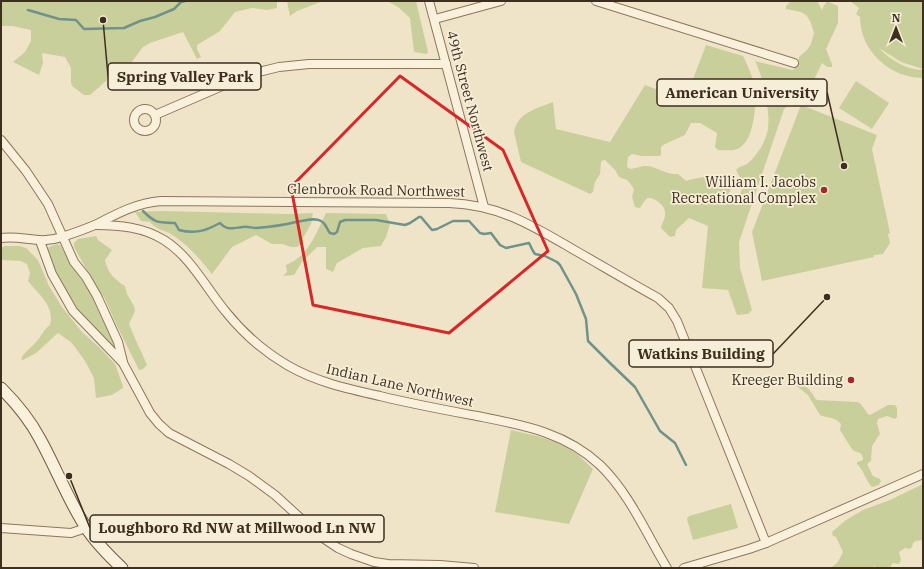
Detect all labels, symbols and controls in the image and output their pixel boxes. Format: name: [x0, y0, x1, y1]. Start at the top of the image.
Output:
north arrow: [876, 8, 916, 48]
text: N: [892, 11, 901, 25]
street label: 49th Street Northwest: [443, 29, 497, 173]
callout: Spring Valley Park: [108, 63, 261, 90]
text: Spring Valley Park: [117, 67, 254, 86]
callout: American University: [657, 79, 827, 106]
text: American University: [665, 83, 819, 102]
place label: William I. Jacobs Recreational Complex: [671, 173, 816, 207]
street label: Glenbrook Road Northwest: [287, 179, 465, 201]
marker: William I. Jacobs Recreational Complex: [819, 185, 829, 195]
callout: Watkins Building: [629, 340, 773, 367]
text: Watkins Building: [637, 344, 765, 363]
street label: Indian Lane Northwest: [325, 359, 476, 411]
place label: Kreeger Building: [732, 371, 843, 389]
marker: Kreeger Building: [846, 375, 856, 385]
callout: Loughboro Rd NW at Millwood Ln NW: [90, 515, 384, 542]
text: Loughboro Rd NW at Millwood Ln NW: [98, 518, 376, 537]

